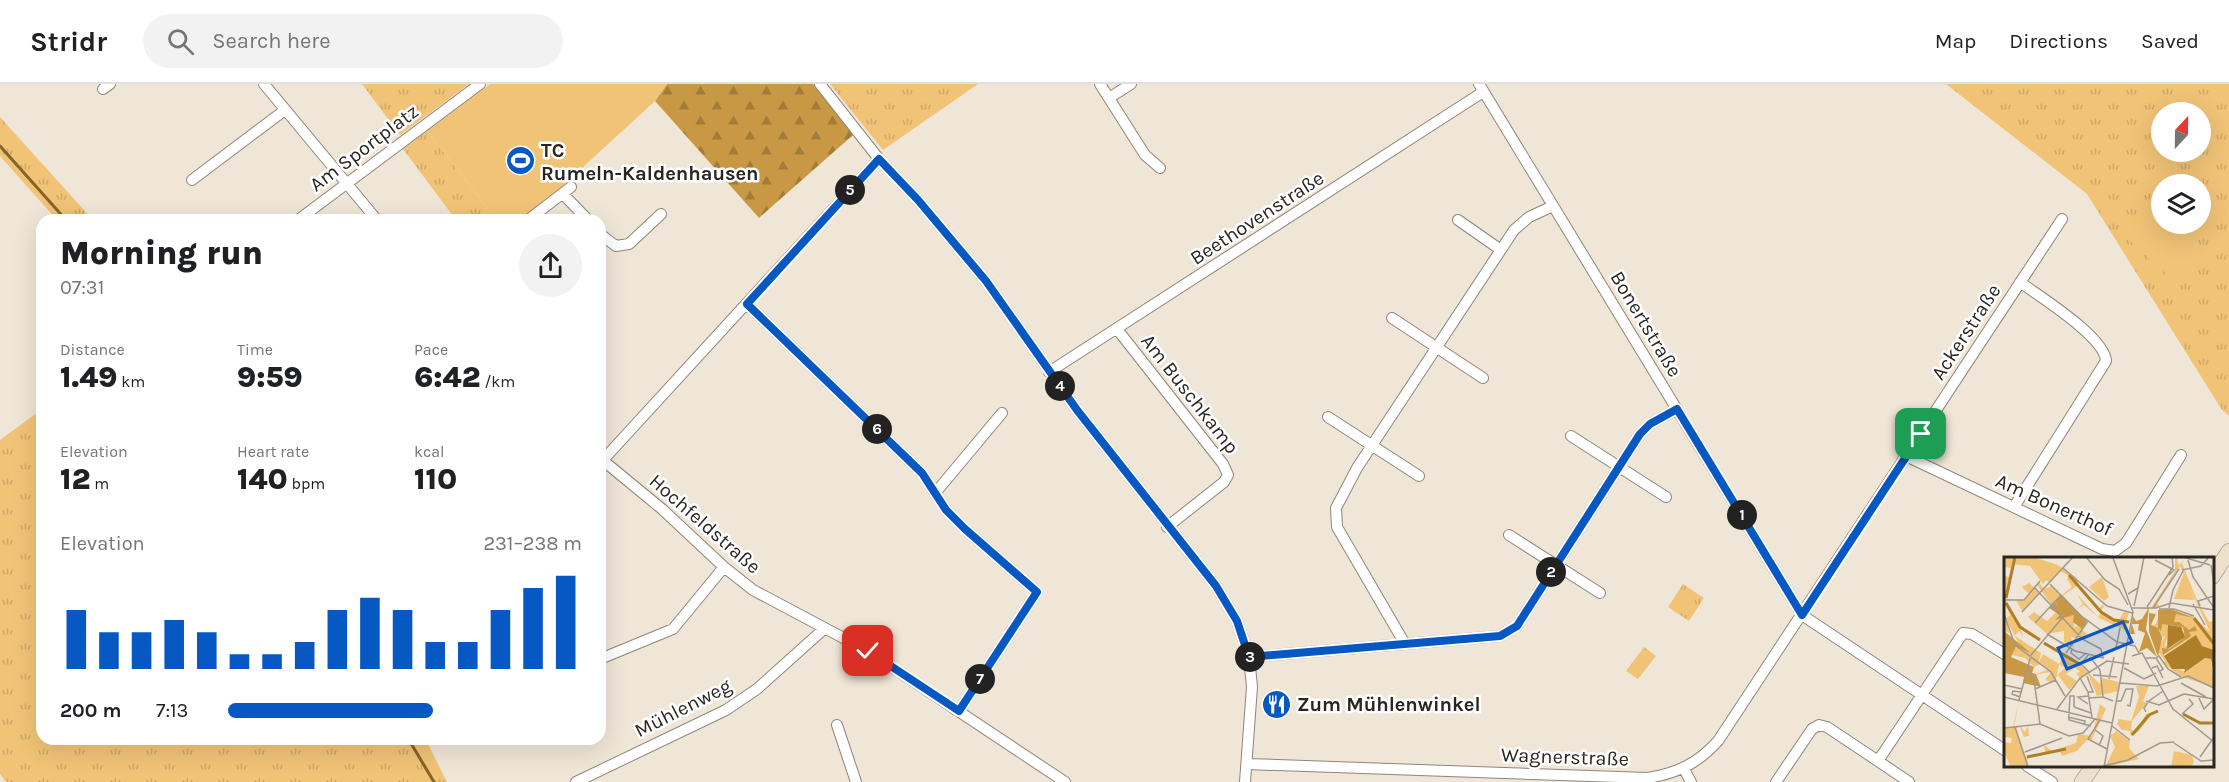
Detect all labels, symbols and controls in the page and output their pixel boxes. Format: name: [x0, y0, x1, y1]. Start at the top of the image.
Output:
search box: [143, 14, 563, 68]
text: Stridr: [30, 25, 107, 58]
icon: search: [164, 25, 197, 58]
text: Search here: [212, 28, 331, 54]
text: Map: [1935, 29, 1976, 53]
text: Directions: [2009, 29, 2108, 53]
text: Saved: [2141, 29, 2199, 53]
street label: Am Sportplatz: [305, 100, 423, 196]
north arrow: [2151, 102, 2211, 162]
map controls: [2151, 102, 2211, 234]
place label: TC Rumeln-Kaldenhausen: [541, 139, 759, 185]
sports icon: TC Rumeln-Kaldenhausen: [504, 145, 536, 177]
street label: Beethovenstraße: [1186, 166, 1328, 270]
button: layers: [2151, 174, 2211, 234]
pin: 5: [835, 175, 865, 205]
text: 5: [845, 180, 855, 199]
text: Morning run: [60, 234, 263, 272]
button: share: [519, 234, 582, 297]
street label: Bonertstraße: [1605, 267, 1687, 381]
text: 07:31: [60, 276, 104, 299]
street label: Ackerstraße: [1927, 280, 2005, 384]
street label: Am Buschkamp: [1136, 330, 1244, 458]
text: Distance: [60, 340, 125, 359]
text: Time: [237, 340, 273, 359]
text: Pace: [414, 340, 448, 359]
text: 1.49: [60, 359, 117, 395]
text: 9:59: [237, 359, 303, 395]
text: 6:42: [414, 359, 481, 395]
pin: 4: [1045, 371, 1075, 401]
text: km: [117, 372, 145, 391]
text: /km: [481, 372, 515, 391]
text: 4: [1055, 376, 1065, 395]
pin: [1895, 408, 1946, 459]
pin: 6: [862, 414, 892, 444]
icon: arrive: [1904, 417, 1937, 450]
text: 6: [872, 419, 882, 438]
text: Elevation: [60, 442, 128, 461]
text: Heart rate: [237, 442, 309, 461]
text: kcal: [414, 442, 445, 461]
text: 12: [60, 461, 90, 497]
text: 140: [237, 461, 288, 497]
text: 110: [414, 461, 457, 497]
street label: Hochfeldstraße: [645, 469, 765, 579]
street label: Am Bonerthof: [1992, 469, 2116, 541]
text: m: [90, 474, 109, 493]
text: bpm: [288, 474, 325, 493]
pin: 1: [1727, 500, 1757, 530]
text: 1: [1739, 505, 1745, 524]
text: Elevation: [60, 532, 145, 555]
text: 231–238 m: [483, 532, 582, 555]
pin: 2: [1536, 557, 1566, 587]
inset map: [2004, 557, 2214, 767]
text: 2: [1546, 562, 1556, 581]
pin: [842, 625, 893, 676]
icon: check: [851, 634, 884, 667]
pin: 3: [1235, 642, 1265, 672]
text: 3: [1245, 647, 1255, 666]
pin: 7: [965, 664, 995, 694]
text: 7: [976, 669, 984, 688]
street label: Mühlenweg: [631, 674, 735, 742]
restaurant icon: Zum Mühlenwinkel: [1260, 688, 1292, 720]
place label: Zum Mühlenwinkel: [1297, 693, 1481, 716]
text: 200 m: [60, 699, 121, 722]
text: 7:13: [156, 699, 188, 722]
street label: Wagnerstraße: [1501, 743, 1629, 771]

